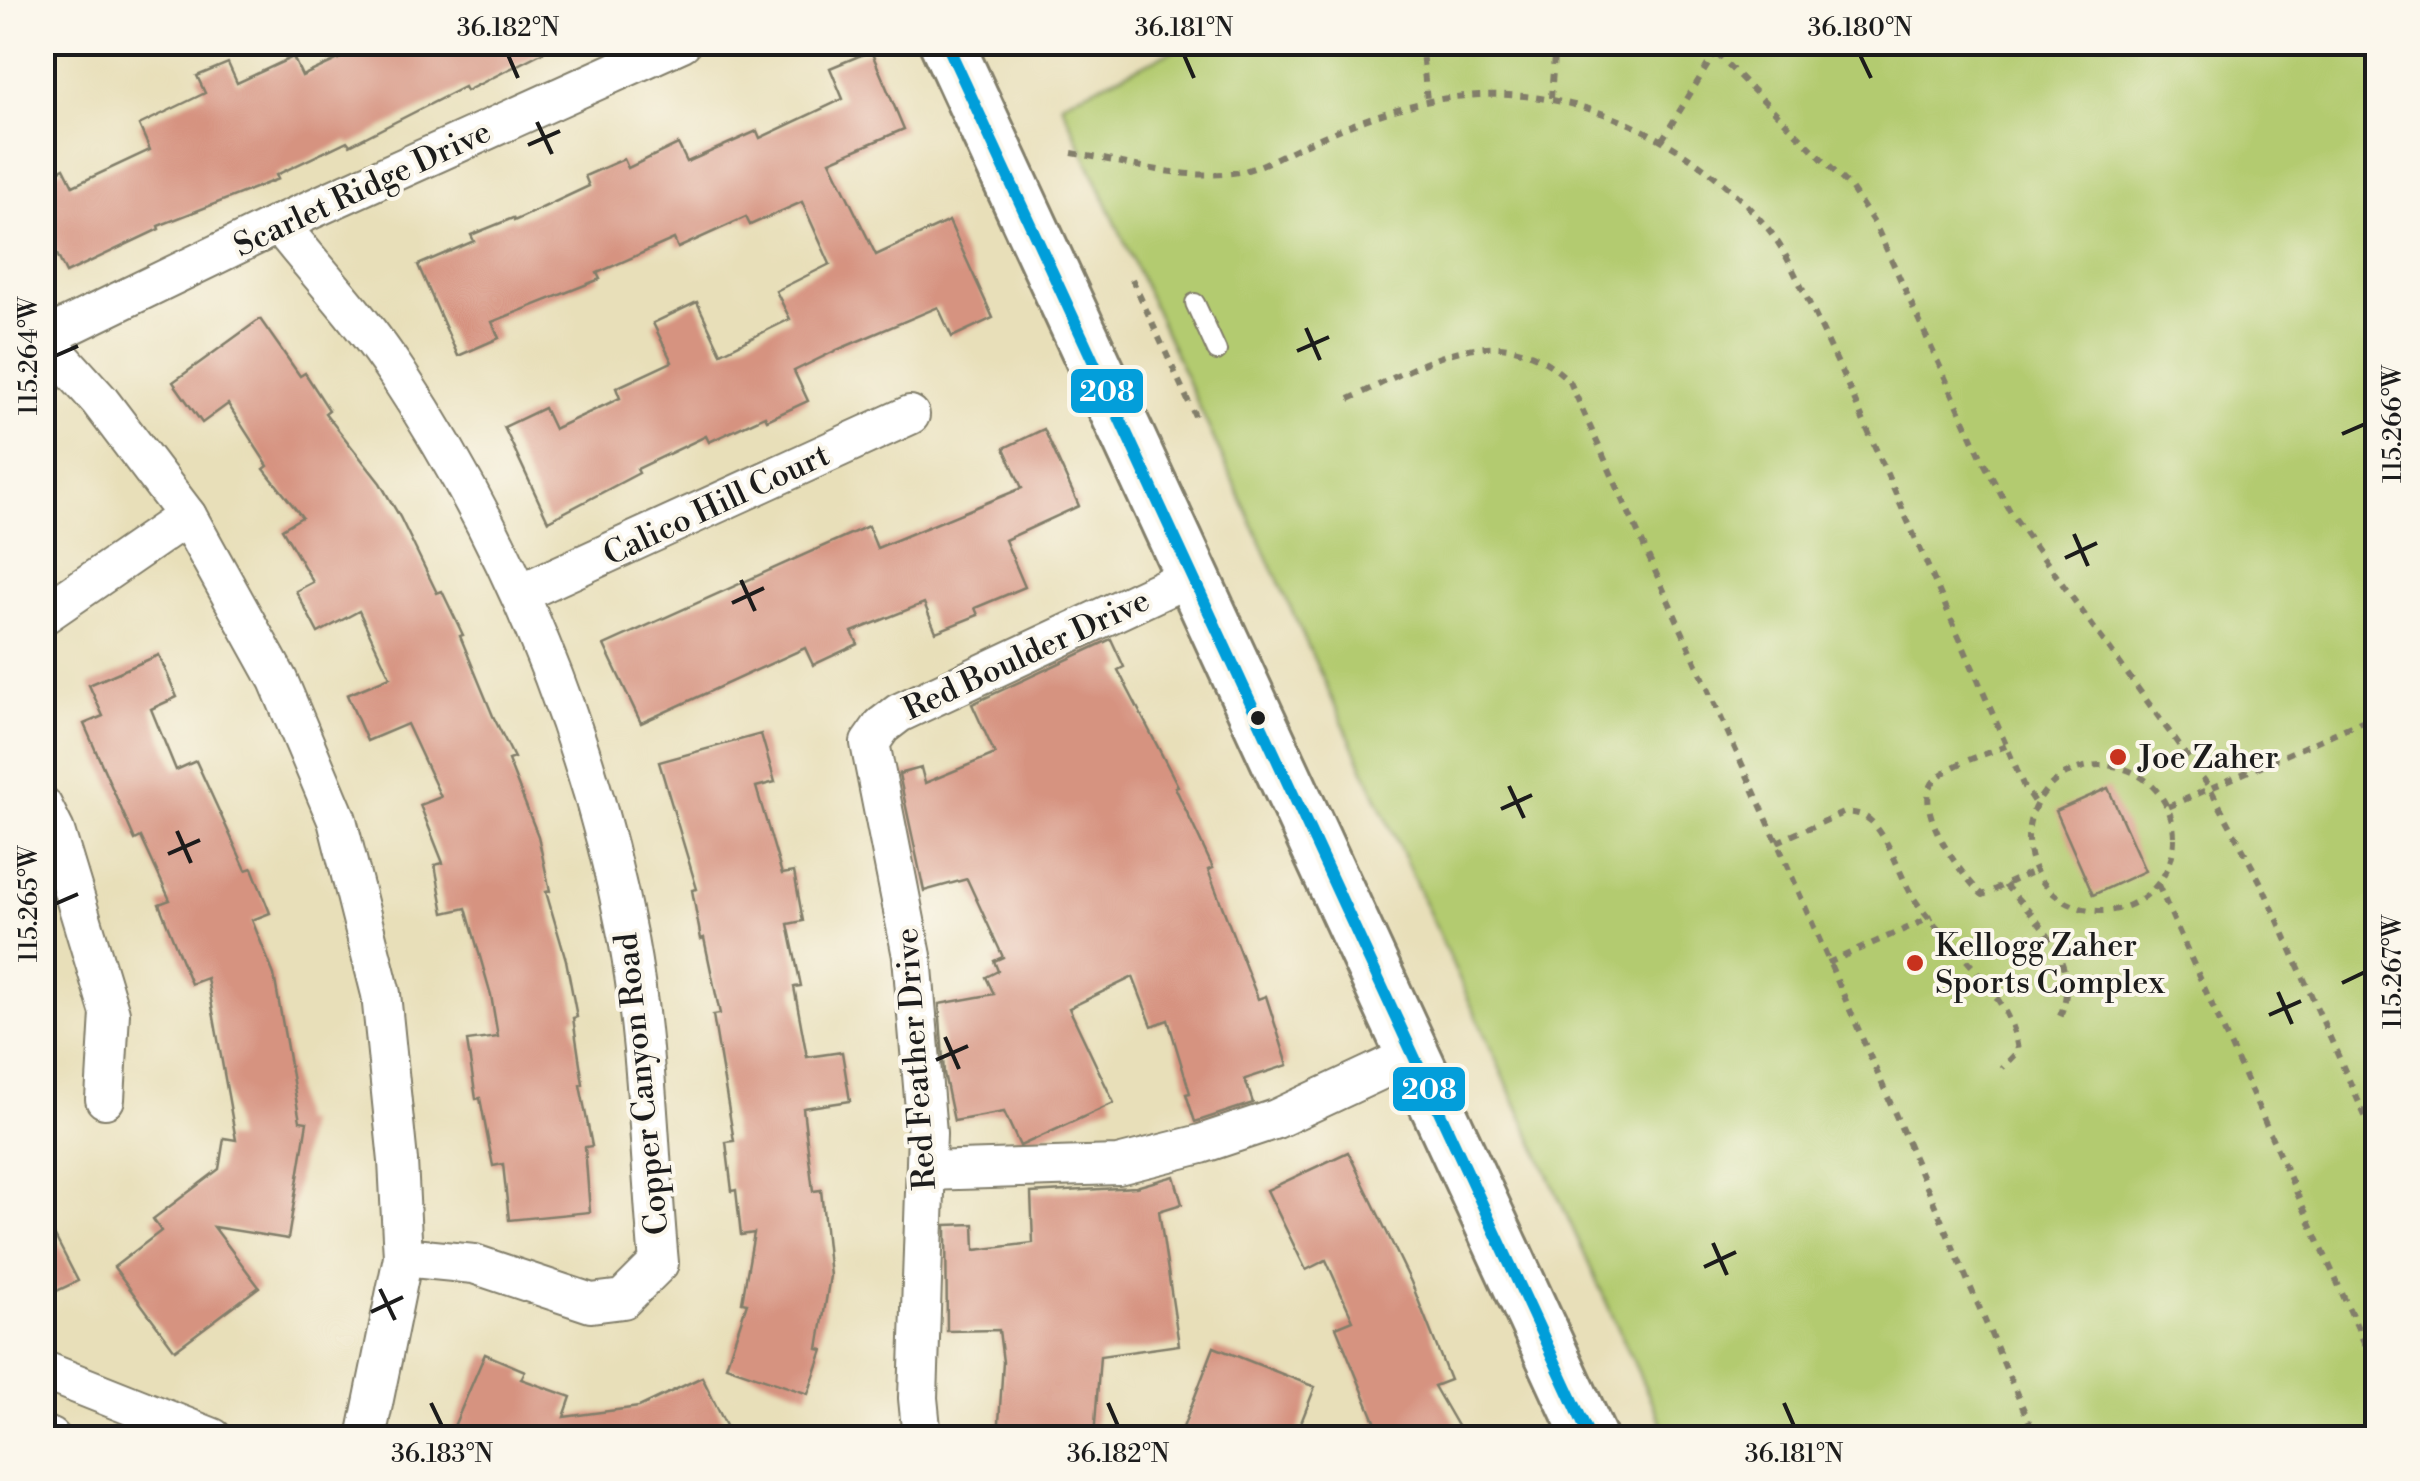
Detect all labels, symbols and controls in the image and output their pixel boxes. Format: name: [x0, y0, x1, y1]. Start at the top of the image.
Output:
text: 36.182°N: [457, 13, 560, 44]
text: 36.181°N: [1135, 13, 1234, 44]
text: 36.180°N: [1808, 13, 1913, 44]
street label: Scarlet Ridge Drive: [228, 112, 497, 266]
text: 115.264°W: [14, 296, 45, 415]
text: 115.266°W: [2378, 364, 2409, 483]
line badge: 208: [1069, 367, 1145, 415]
text: 208: [1079, 375, 1135, 410]
street label: Calico Hill Court: [597, 435, 836, 575]
street label: Red Boulder Drive: [897, 580, 1156, 729]
unlabelled marker: [1248, 708, 1268, 728]
place label: Joe Zaher: [2137, 738, 2279, 778]
marker: Joe Zaher: [2107, 746, 2129, 768]
text: 115.265°W: [14, 844, 45, 962]
text: 115.267°W: [2378, 914, 2409, 1029]
street label: Red Feather Drive: [887, 926, 945, 1191]
place label: Kellogg Zaher Sports Complex: [1935, 926, 2165, 1003]
street label: Copper Canyon Road: [606, 931, 678, 1237]
marker: Kellogg Zaher Sports Complex: [1904, 952, 1926, 974]
line badge: 208: [1391, 1065, 1467, 1113]
text: 208: [1401, 1073, 1457, 1108]
text: 36.183°N: [391, 1439, 493, 1470]
text: 36.182°N: [1067, 1439, 1170, 1470]
text: 36.181°N: [1745, 1439, 1844, 1470]

